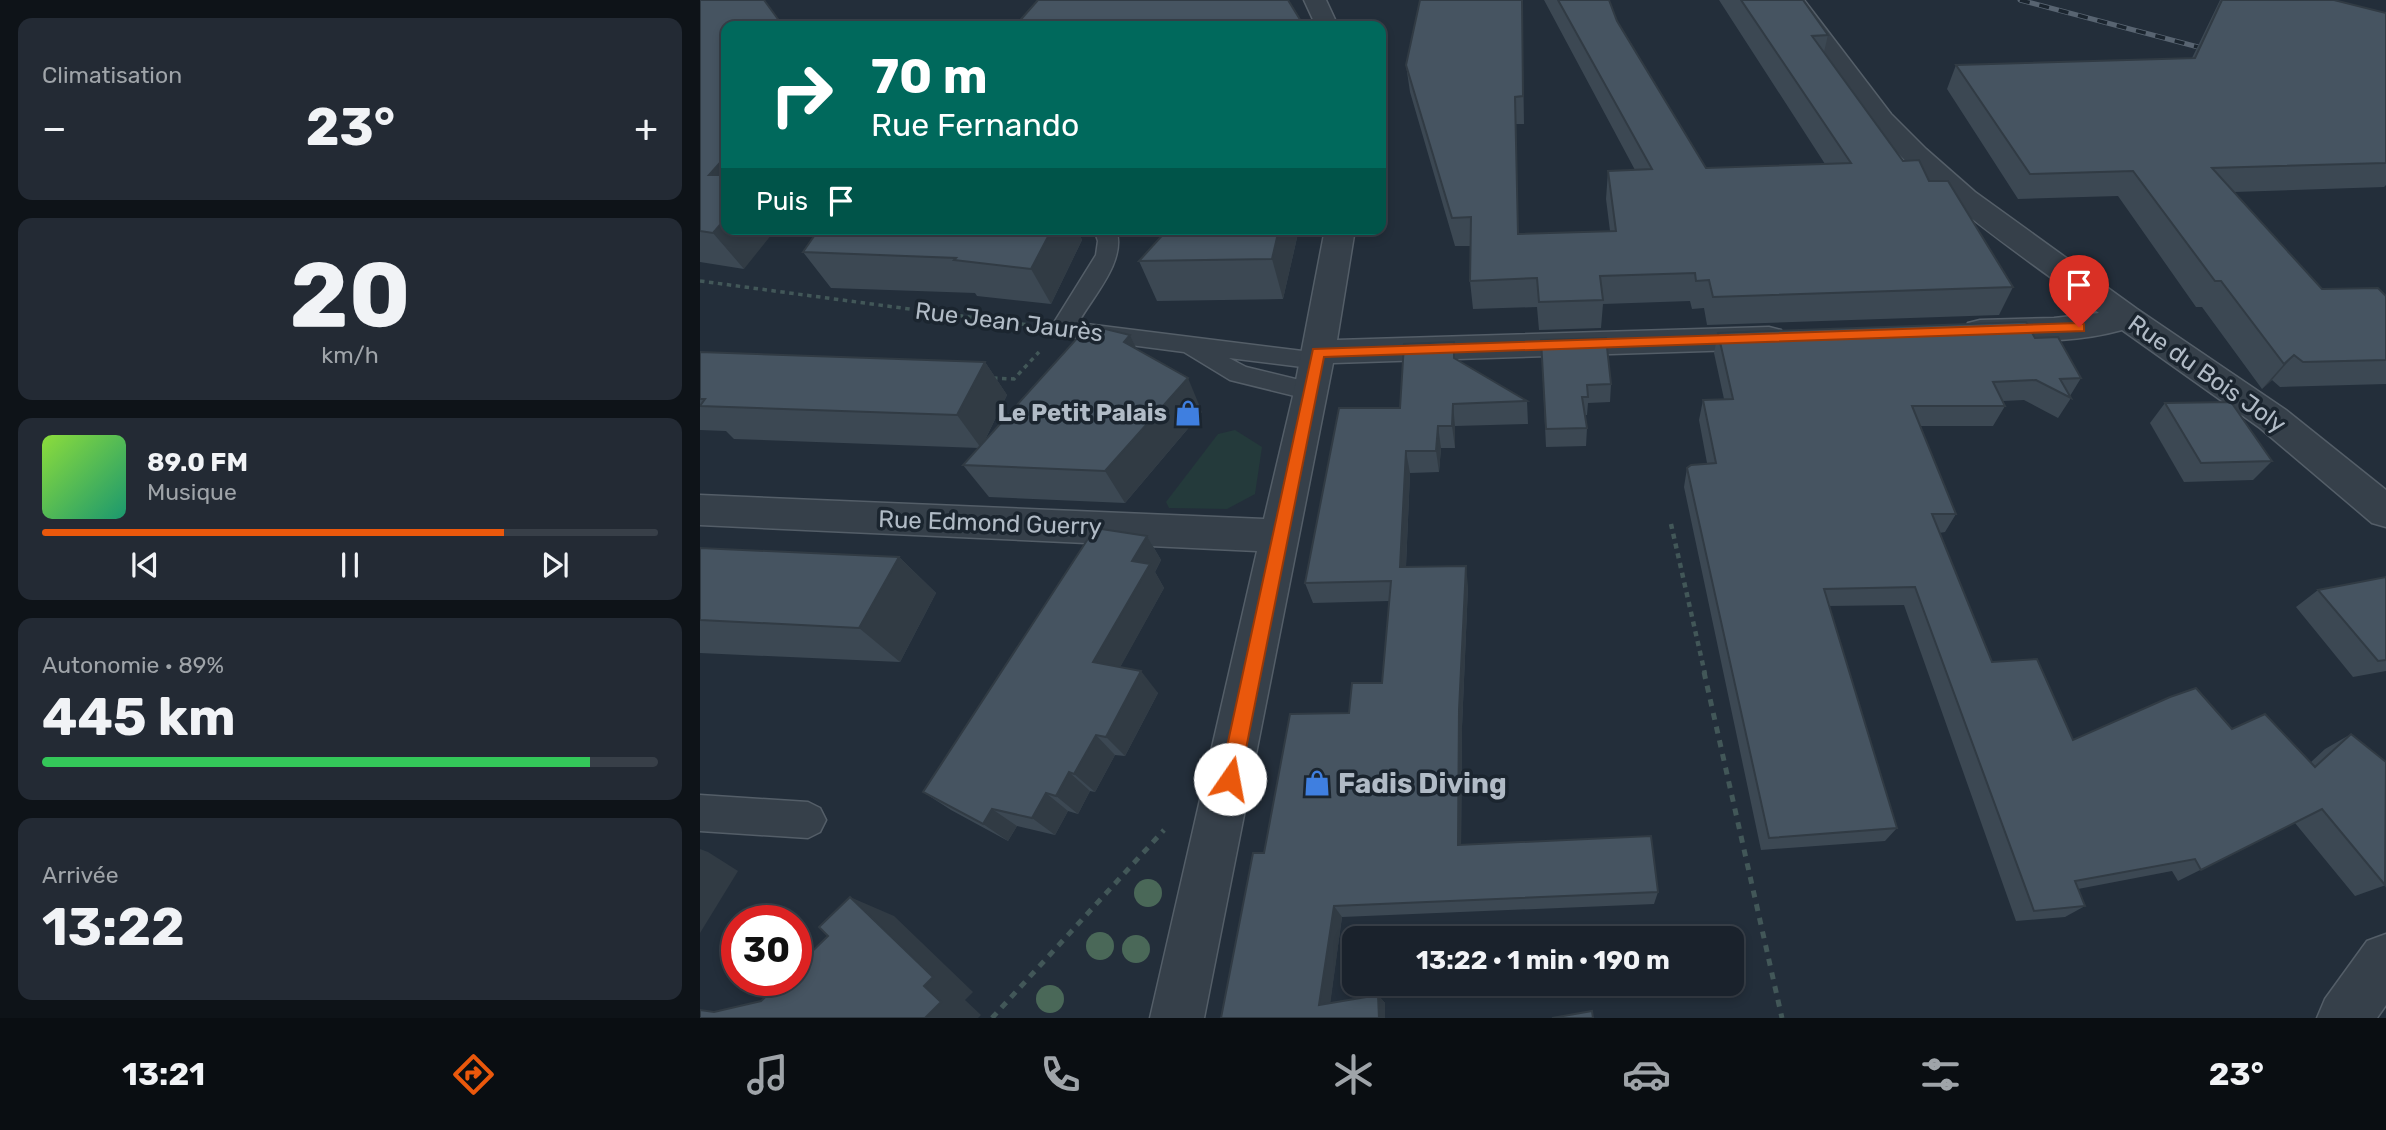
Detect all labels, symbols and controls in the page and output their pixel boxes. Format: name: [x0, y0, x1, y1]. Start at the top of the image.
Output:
text: 70 m: [871, 47, 988, 105]
icon: right: [756, 49, 847, 140]
text: Climatisation: [42, 61, 182, 89]
text: 23°: [306, 96, 395, 158]
text: −: [42, 105, 67, 151]
text: +: [634, 105, 658, 151]
text: Rue Fernando: [871, 106, 1079, 144]
icon: arrive: [822, 182, 860, 220]
text: Puis: [756, 186, 808, 217]
text: 20: [289, 241, 411, 349]
pin: [2049, 255, 2109, 327]
icon: arrive: [2060, 266, 2098, 304]
street label: Rue Jean Jaurès: [913, 297, 1105, 347]
street label: Rue du Bois Joly: [2123, 309, 2291, 439]
text: km/h: [321, 341, 379, 369]
shop icon: Le Petit Palais: [1173, 398, 1203, 428]
place label: Le Petit Palais: [997, 399, 1167, 427]
text: 89.0 FM: [147, 447, 248, 478]
text: Musique: [147, 478, 237, 506]
street label: Rue Edmond Guerry: [878, 505, 1102, 541]
icon: previous: [126, 546, 164, 584]
icon: pause: [331, 546, 369, 584]
icon: next: [536, 546, 574, 584]
text: Autonomie · 89%: [42, 651, 224, 679]
text: 445 km: [42, 686, 236, 748]
position arrow: [1193, 742, 1267, 816]
place label: Fadis Diving: [1338, 767, 1507, 800]
shop icon: Fadis Diving: [1302, 768, 1332, 798]
text: Arrivée: [42, 861, 119, 889]
text: 13:22: [42, 896, 185, 958]
speed limit sign: 30: [721, 905, 812, 996]
text: 13:22 · 1 min · 190 m: [1416, 945, 1670, 976]
icon: directions: [449, 1050, 498, 1099]
icon: music: [743, 1050, 792, 1099]
icon: phone: [1036, 1050, 1085, 1099]
icon: climate: [1329, 1050, 1378, 1099]
icon: car: [1622, 1050, 1671, 1099]
icon: filters: [1916, 1050, 1965, 1099]
text: 13:21: [122, 1055, 205, 1093]
text: 23°: [2209, 1055, 2264, 1093]

